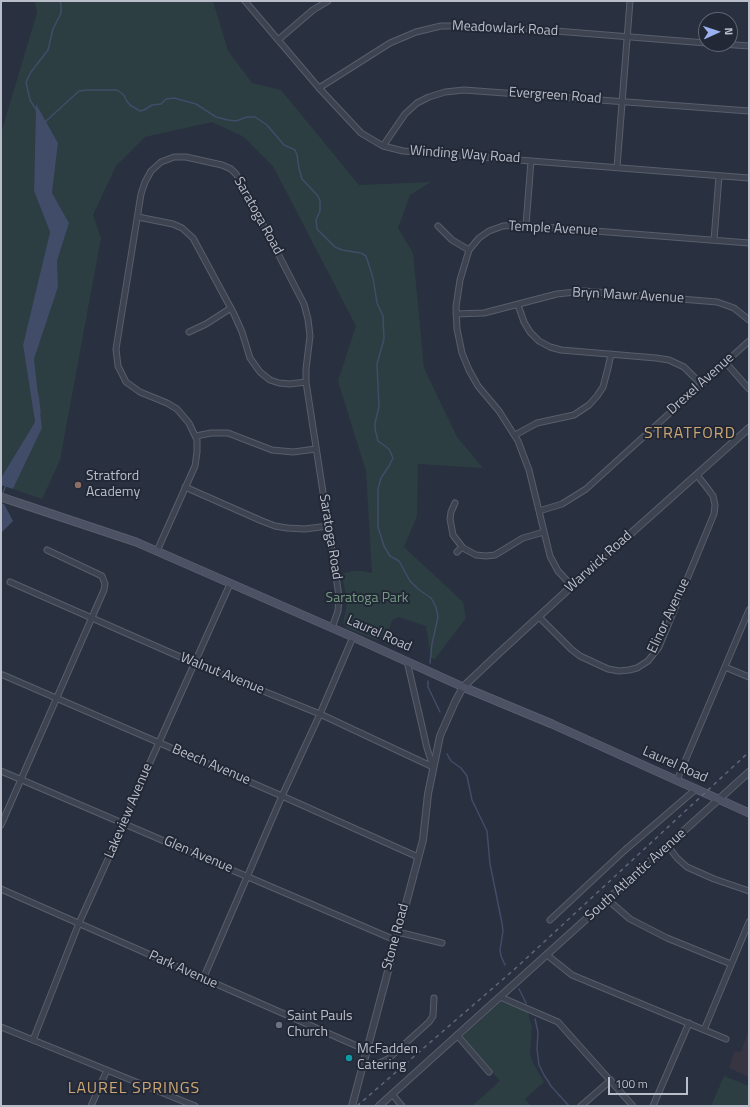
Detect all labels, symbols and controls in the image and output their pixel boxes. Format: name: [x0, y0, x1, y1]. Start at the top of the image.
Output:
north arrow: [698, 12, 738, 52]
street label: Meadowlark Road: [451, 18, 559, 40]
text: N: [721, 27, 737, 36]
street label: Evergreen Road: [508, 84, 602, 108]
street label: Winding Way Road: [409, 143, 521, 167]
street label: Saratoga Road: [230, 174, 286, 258]
street label: Temple Avenue: [508, 218, 598, 240]
street label: Bryn Mawr Avenue: [572, 285, 684, 307]
street label: Drexel Avenue: [664, 350, 738, 418]
district label: STRATFORD: [644, 424, 736, 444]
place label: Stratford Academy: [86, 469, 140, 502]
marker: Stratford Academy: [73, 480, 83, 490]
street label: Saratoga Road: [315, 493, 345, 581]
street label: Warwick Road: [562, 528, 636, 596]
street label: Elinor Avenue: [644, 576, 694, 656]
park label: Saratoga Park: [326, 591, 408, 607]
street label: Laurel Road: [344, 612, 414, 656]
street label: Walnut Avenue: [178, 650, 266, 698]
street label: Beech Avenue: [169, 741, 253, 789]
street label: Laurel Road: [640, 743, 710, 787]
street label: Lakeview Avenue: [101, 761, 157, 861]
street label: South Atlantic Avenue: [582, 825, 690, 925]
street label: Glen Avenue: [161, 833, 235, 877]
street label: Stone Road: [379, 902, 413, 972]
street label: Park Avenue: [146, 947, 220, 993]
place label: Saint Pauls Church: [287, 1009, 353, 1042]
marker: Saint Pauls Church: [274, 1020, 284, 1030]
place label: McFadden Catering: [357, 1042, 418, 1074]
marker: McFadden Catering: [344, 1053, 354, 1063]
scale bar: [610, 1069, 690, 1095]
text: 100 m: [615, 1074, 648, 1093]
district label: LAUREL SPRINGS: [68, 1079, 200, 1099]

